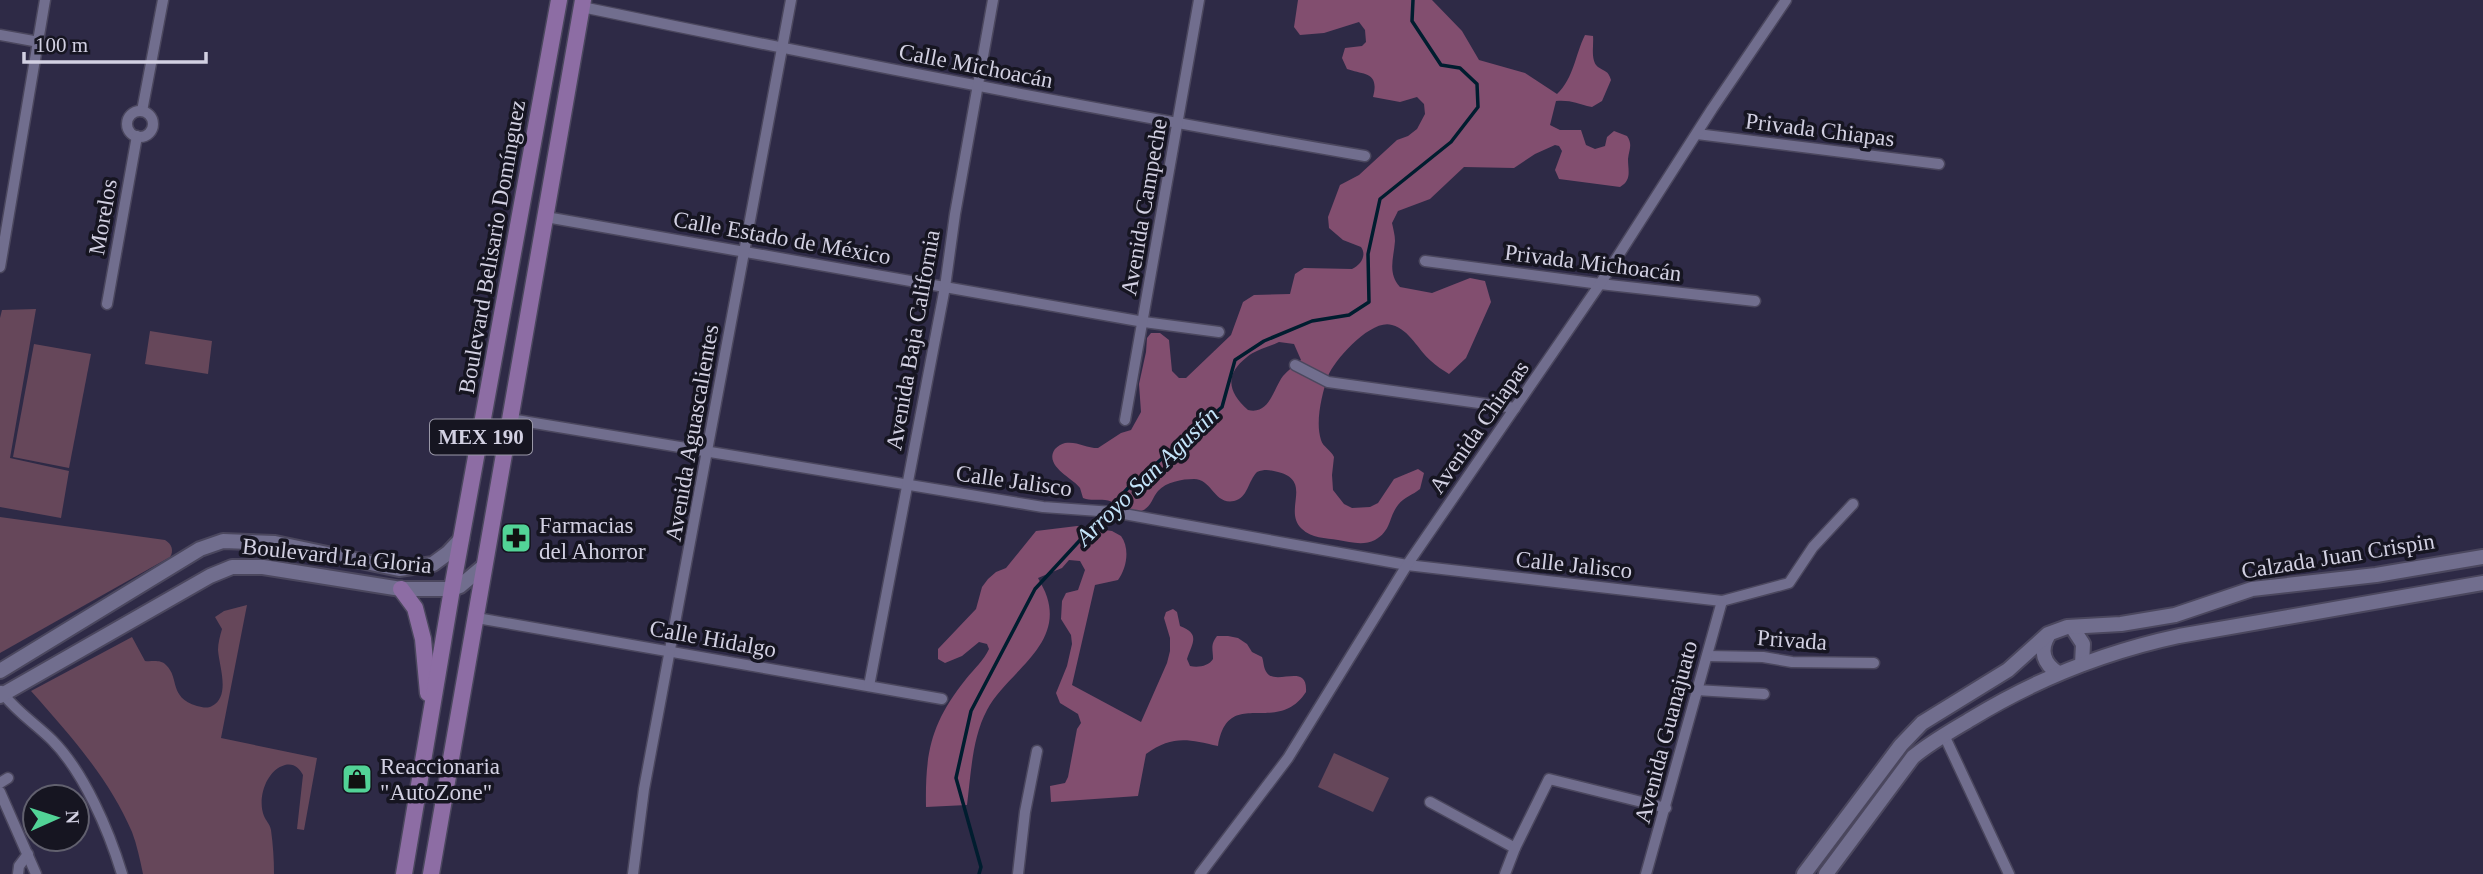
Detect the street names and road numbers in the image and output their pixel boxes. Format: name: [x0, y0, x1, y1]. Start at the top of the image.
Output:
street label: Calle Michoacán: [897, 39, 1056, 93]
street label: Boulevard Belisario Domínguez: [454, 98, 530, 396]
street label: Privada Chiapas: [1744, 108, 1896, 152]
street label: Avenida Campeche: [1116, 117, 1172, 297]
street label: Morelos: [84, 177, 122, 257]
street label: Calle Estado de México: [671, 207, 893, 269]
street label: Avenida Baja California: [881, 228, 945, 452]
street label: Privada Michoacán: [1503, 240, 1683, 286]
street label: Avenida Aguascalientes: [661, 322, 723, 543]
street label: Avenida Chiapas: [1424, 356, 1534, 498]
road number: MEX 190: [430, 420, 532, 454]
street label: Calle Jalisco: [954, 460, 1074, 502]
street label: Calzada Juan Crispin: [2240, 528, 2437, 584]
street label: Boulevard La Gloria: [241, 534, 433, 578]
street label: Calle Jalisco: [1515, 546, 1633, 584]
street label: Calle Hidalgo: [648, 616, 778, 662]
street label: Privada: [1756, 625, 1828, 655]
street label: Avenida Guanajuato: [1630, 638, 1702, 826]

